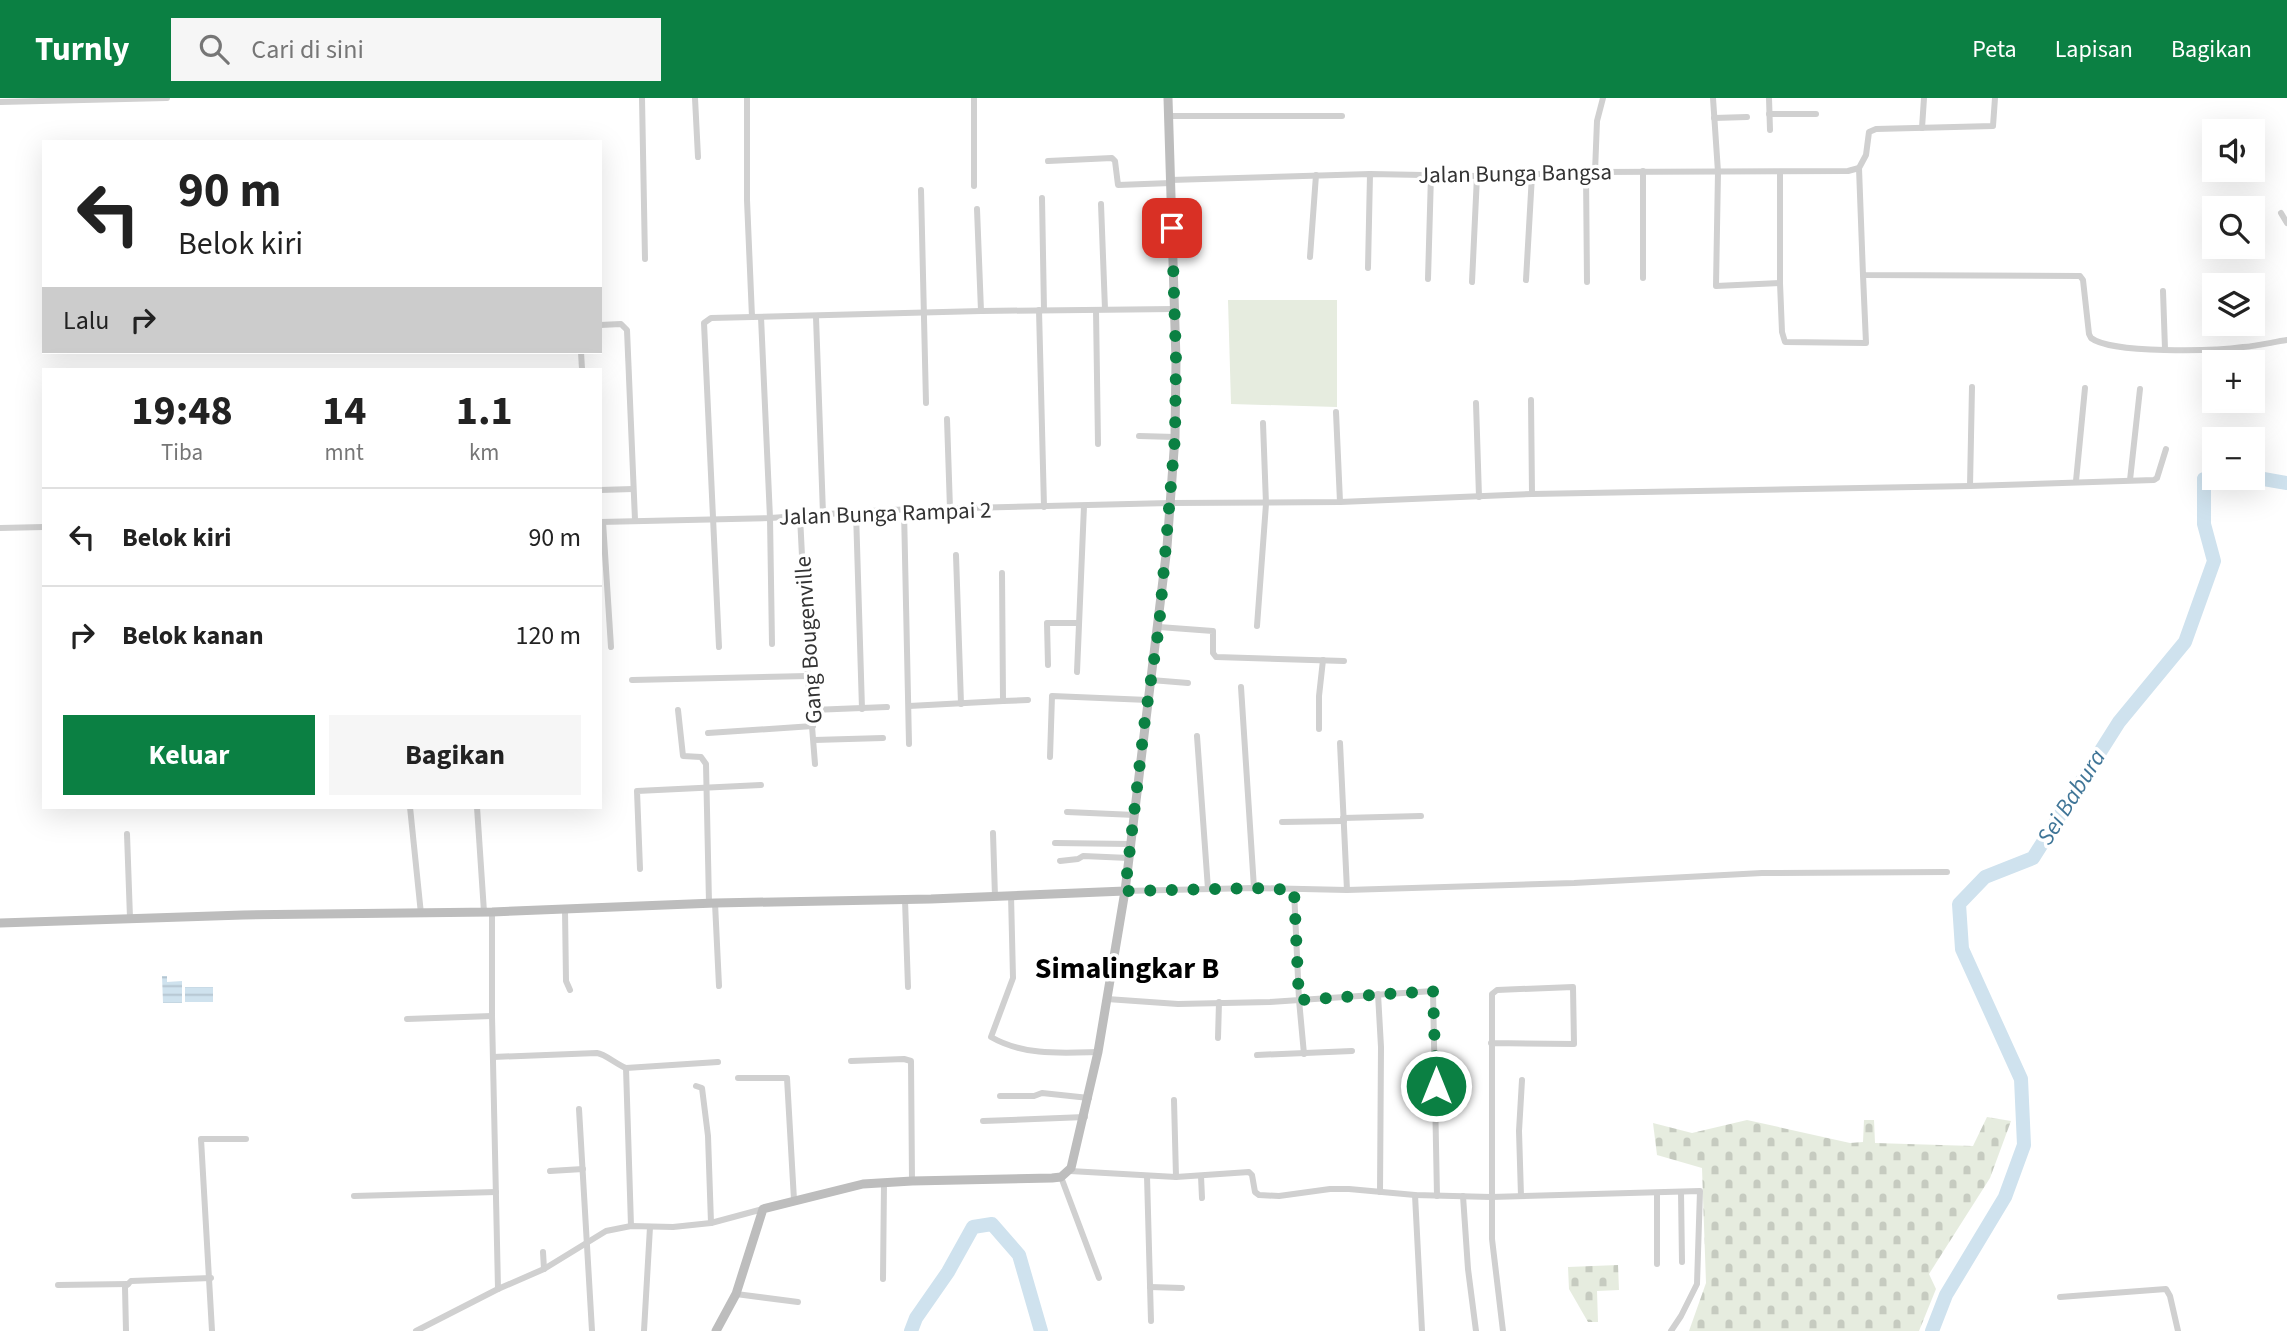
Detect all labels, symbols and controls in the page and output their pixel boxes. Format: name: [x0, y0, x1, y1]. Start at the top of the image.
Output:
search box: [171, 18, 661, 81]
text: Turnly: [35, 26, 129, 73]
icon: search: [195, 30, 233, 68]
text: Cari di sini: [251, 31, 364, 68]
text: Peta: [1972, 32, 2017, 67]
text: Lapisan: [2055, 32, 2133, 67]
text: Bagikan: [2171, 32, 2252, 67]
map controls: [2202, 119, 2265, 490]
button: sound: [2202, 119, 2265, 182]
street label: Jalan Bunga Bangsa: [1418, 155, 1612, 192]
text: 90 m: [178, 156, 282, 226]
icon: left: [63, 168, 154, 259]
button: search: [2202, 196, 2265, 259]
pin: [1142, 198, 1202, 258]
icon: arrive: [1153, 209, 1191, 247]
text: Belok kiri: [178, 221, 303, 267]
button: layers: [2202, 273, 2265, 336]
icon: right: [124, 301, 162, 339]
text: Lalu: [63, 302, 110, 339]
button: +: [2202, 350, 2265, 413]
text: 19:48: [131, 381, 233, 441]
text: 14: [322, 381, 366, 441]
text: 1.1: [456, 381, 513, 441]
button: −: [2202, 427, 2265, 490]
text: Tiba: [161, 436, 203, 469]
text: mnt: [324, 436, 364, 469]
text: km: [469, 436, 499, 469]
street label: Jalan Bunga Rampai 2: [778, 493, 992, 534]
icon: left: [63, 518, 101, 556]
text: Belok kiri: [122, 519, 231, 556]
text: 90 m: [528, 519, 581, 556]
street label: Gang Bougenville: [786, 555, 831, 725]
icon: right: [63, 616, 101, 654]
text: Belok kanan: [122, 617, 264, 654]
text: 120 m: [515, 617, 581, 654]
button: Keluar: [63, 715, 315, 795]
button: Bagikan: [329, 715, 581, 795]
water label: Sei Babura: [2028, 743, 2115, 852]
district label: Simalingkar B: [1035, 947, 1219, 990]
position arrow: [1399, 1049, 1473, 1123]

